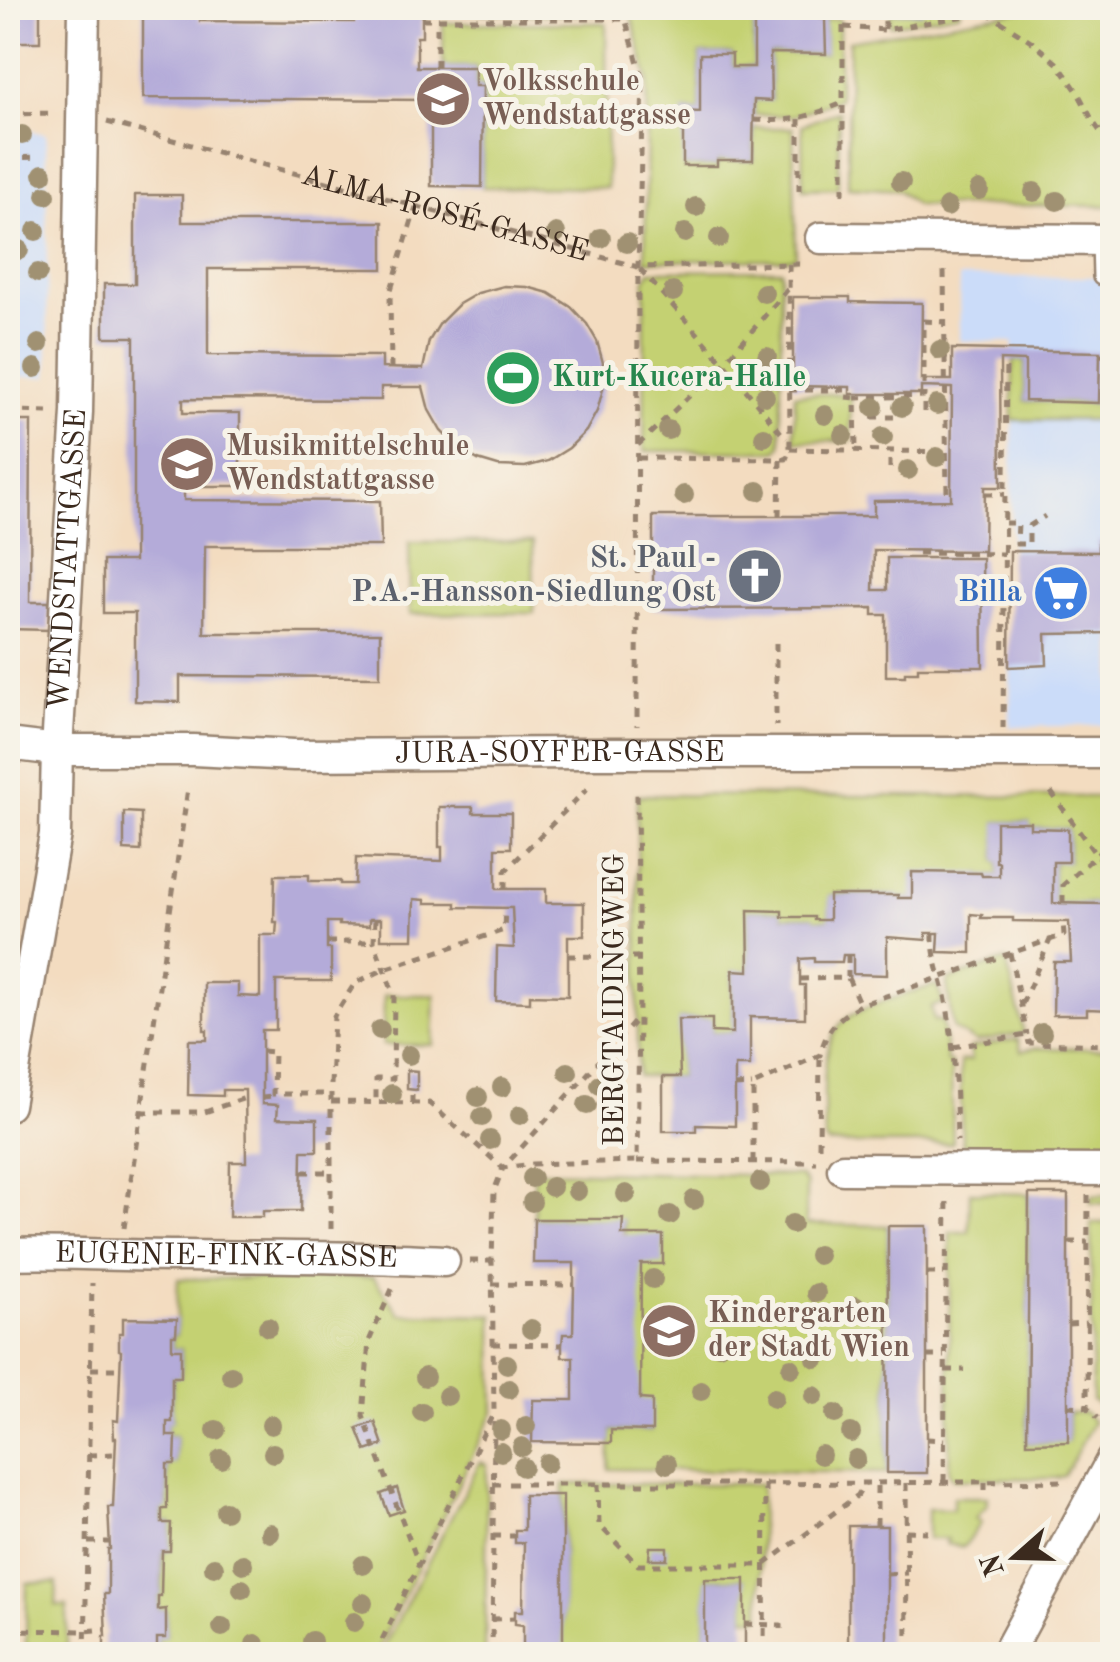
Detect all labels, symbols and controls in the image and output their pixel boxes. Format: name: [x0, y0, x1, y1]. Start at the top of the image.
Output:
place label: Volksschule Wendstattgasse: [482, 67, 691, 131]
school or university icon: Volksschule Wendstattgasse: [413, 69, 473, 129]
street label: ALMA-ROSÉ-GASSE: [298, 161, 592, 268]
sports icon: Kurt-Kucera-Halle: [483, 348, 543, 408]
place label: Kurt-Kucera-Halle: [552, 363, 806, 393]
street label: WENDSTATTGASSE: [44, 408, 92, 711]
place label: Musikmittelschule Wendstattgasse: [226, 432, 470, 496]
school or university icon: Musikmittelschule Wendstattgasse: [157, 434, 217, 494]
place label: St. Paul - P.A.-Hansson-Siedlung Ost: [351, 544, 716, 608]
church icon: St. Paul - P.A.-Hansson-Siedlung Ost: [725, 546, 785, 606]
supermarket icon: Billa: [1031, 563, 1091, 623]
place label: Billa: [958, 578, 1022, 608]
street label: JURA-SOYFER-GASSE: [395, 738, 724, 769]
street label: BERGTAIDINGWEG: [600, 854, 630, 1146]
street label: EUGENIE-FINK-GASSE: [54, 1238, 398, 1274]
place label: Kindergarten der Stadt Wien: [708, 1299, 910, 1363]
school or university icon: Kindergarten der Stadt Wien: [639, 1301, 699, 1361]
north arrow: [965, 1507, 1065, 1607]
text: N: [977, 1549, 1011, 1579]

